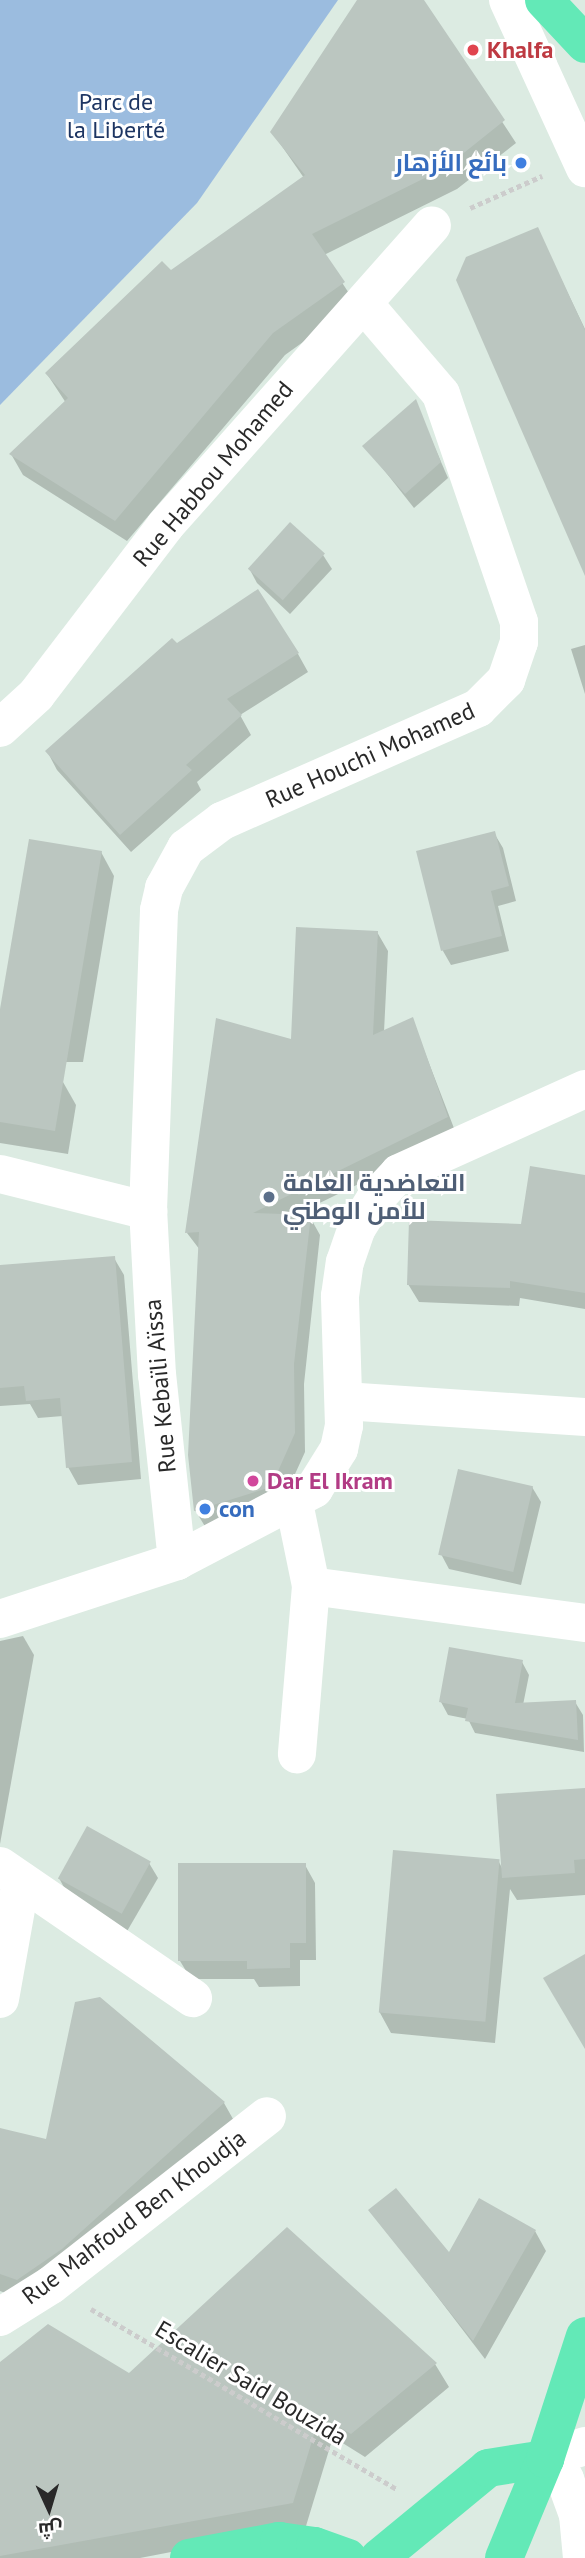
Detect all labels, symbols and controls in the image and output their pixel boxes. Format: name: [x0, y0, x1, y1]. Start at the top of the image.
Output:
place label: Khalfa: [487, 36, 554, 64]
marker: Khalfa: [465, 42, 481, 58]
park label: Parc de la Liberté: [67, 88, 165, 144]
place label: بائع الأزهار: [395, 149, 507, 177]
marker: بائع الأزهار: [513, 155, 529, 171]
street label: Rue Habbou Mohamed: [127, 375, 299, 573]
street label: Rue Houchi Mohamed: [261, 696, 479, 814]
place label: التعاضدية العامة للأمن الوطني: [283, 1169, 465, 1225]
marker: التعاضدية العامة للأمن الوطني: [261, 1189, 277, 1205]
street label: Rue Kebaïli Aïssa: [138, 1298, 182, 1474]
place label: Dar El Ikram: [267, 1467, 393, 1495]
marker: Dar El Ikram: [245, 1473, 261, 1489]
place label: con: [219, 1495, 255, 1523]
marker: con: [197, 1501, 213, 1517]
street label: Rue Mahfoud Ben Khoudja: [16, 2123, 252, 2311]
street label: Escalier Said Bouzida: [150, 2314, 352, 2452]
north arrow: [14, 2474, 84, 2544]
text: ش: [37, 2517, 63, 2543]

